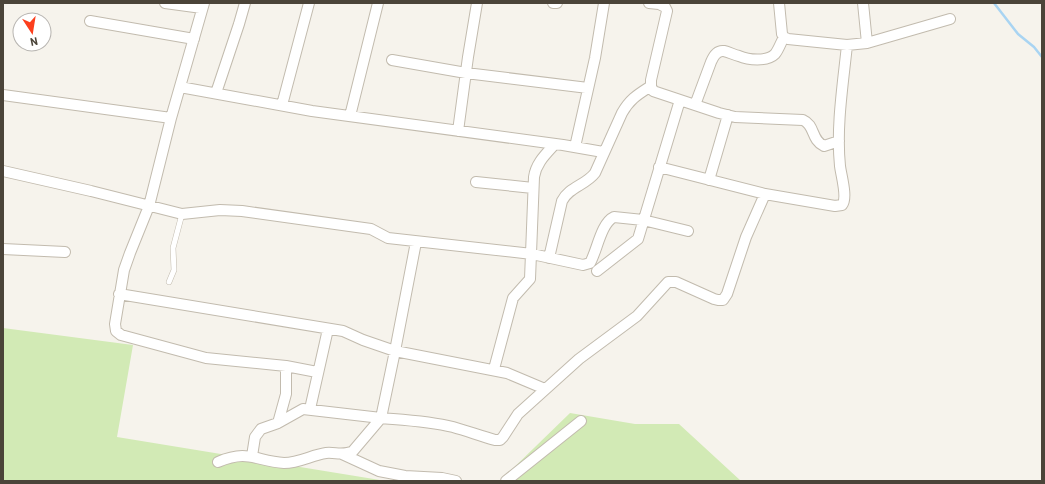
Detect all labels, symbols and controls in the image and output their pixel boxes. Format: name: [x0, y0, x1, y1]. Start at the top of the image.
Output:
north arrow: [12, 12, 52, 52]
text: N: [29, 35, 39, 49]

